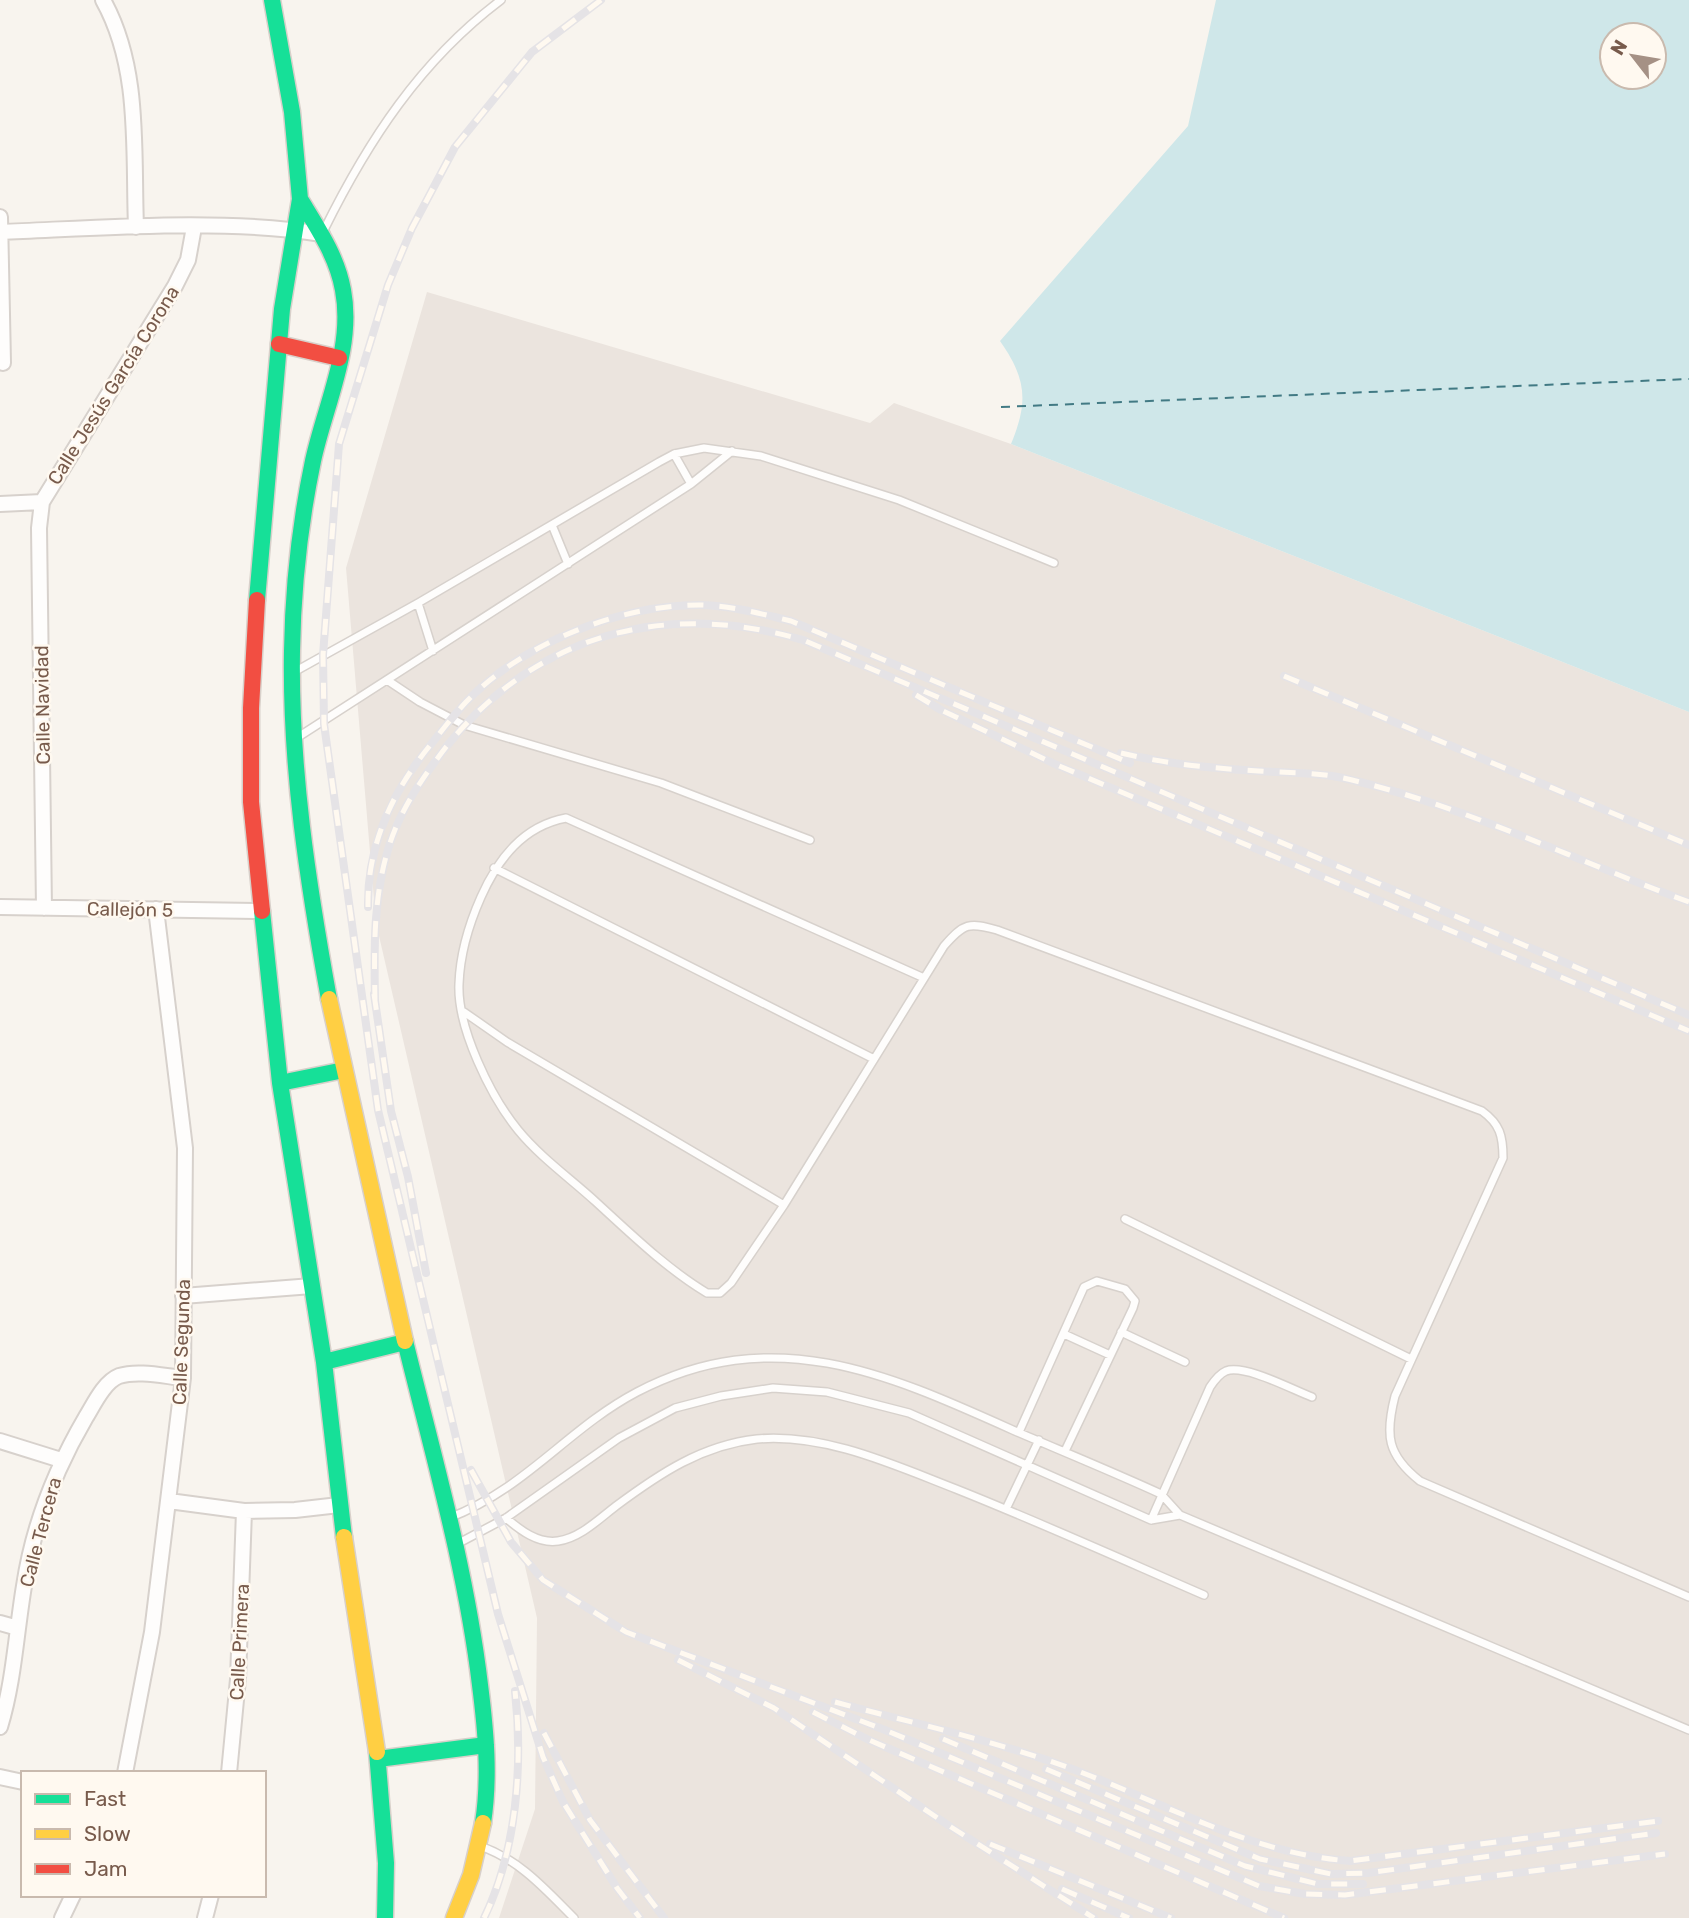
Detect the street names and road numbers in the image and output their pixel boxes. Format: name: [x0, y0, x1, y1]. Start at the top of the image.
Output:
street label: Calle Jesús García Corona: [43, 282, 184, 489]
street label: Calle Navidad: [30, 645, 55, 765]
street label: Callejón 5: [87, 897, 173, 922]
street label: Calle Segunda: [168, 1279, 195, 1405]
street label: Calle Tercera: [15, 1475, 66, 1590]
street label: Calle Primera: [225, 1583, 254, 1701]

